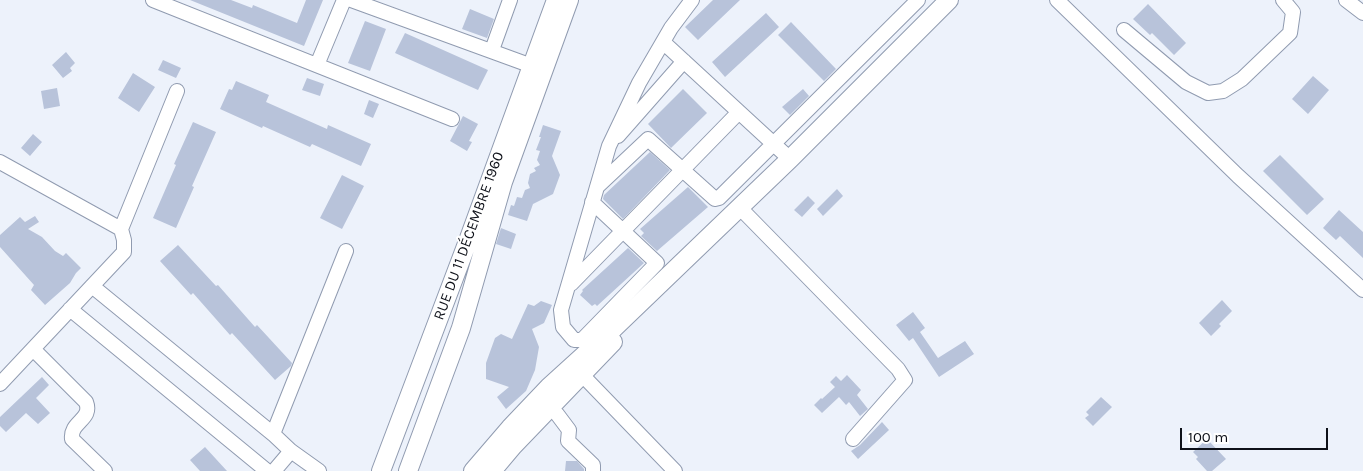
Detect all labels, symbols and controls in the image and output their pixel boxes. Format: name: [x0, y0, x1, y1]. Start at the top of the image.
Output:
street label: RUE DU 11 DÉCEMBRE 1960: [430, 149, 508, 323]
scale bar: [1183, 418, 1330, 450]
text: 100 m: [1188, 428, 1228, 446]

